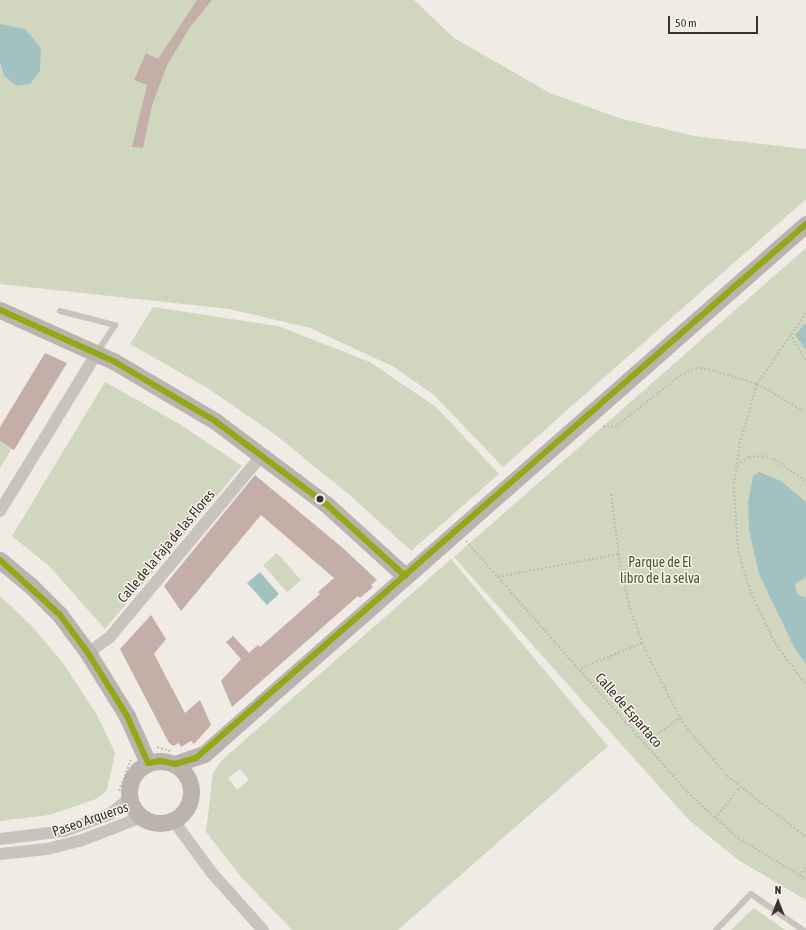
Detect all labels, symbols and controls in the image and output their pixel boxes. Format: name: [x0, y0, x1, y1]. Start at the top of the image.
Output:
scale bar: [670, 8, 760, 34]
text: 50 m: [675, 16, 697, 30]
street label: Calle de la Faja de las Flores: [114, 486, 218, 606]
unlabelled marker: [315, 494, 325, 504]
park label: Parque de El libro de la selva: [620, 554, 700, 586]
street label: Calle de Espartaco: [592, 669, 666, 751]
street label: Paseo Arqueros: [50, 798, 130, 840]
north arrow: [758, 882, 798, 922]
text: N: [775, 884, 781, 896]

